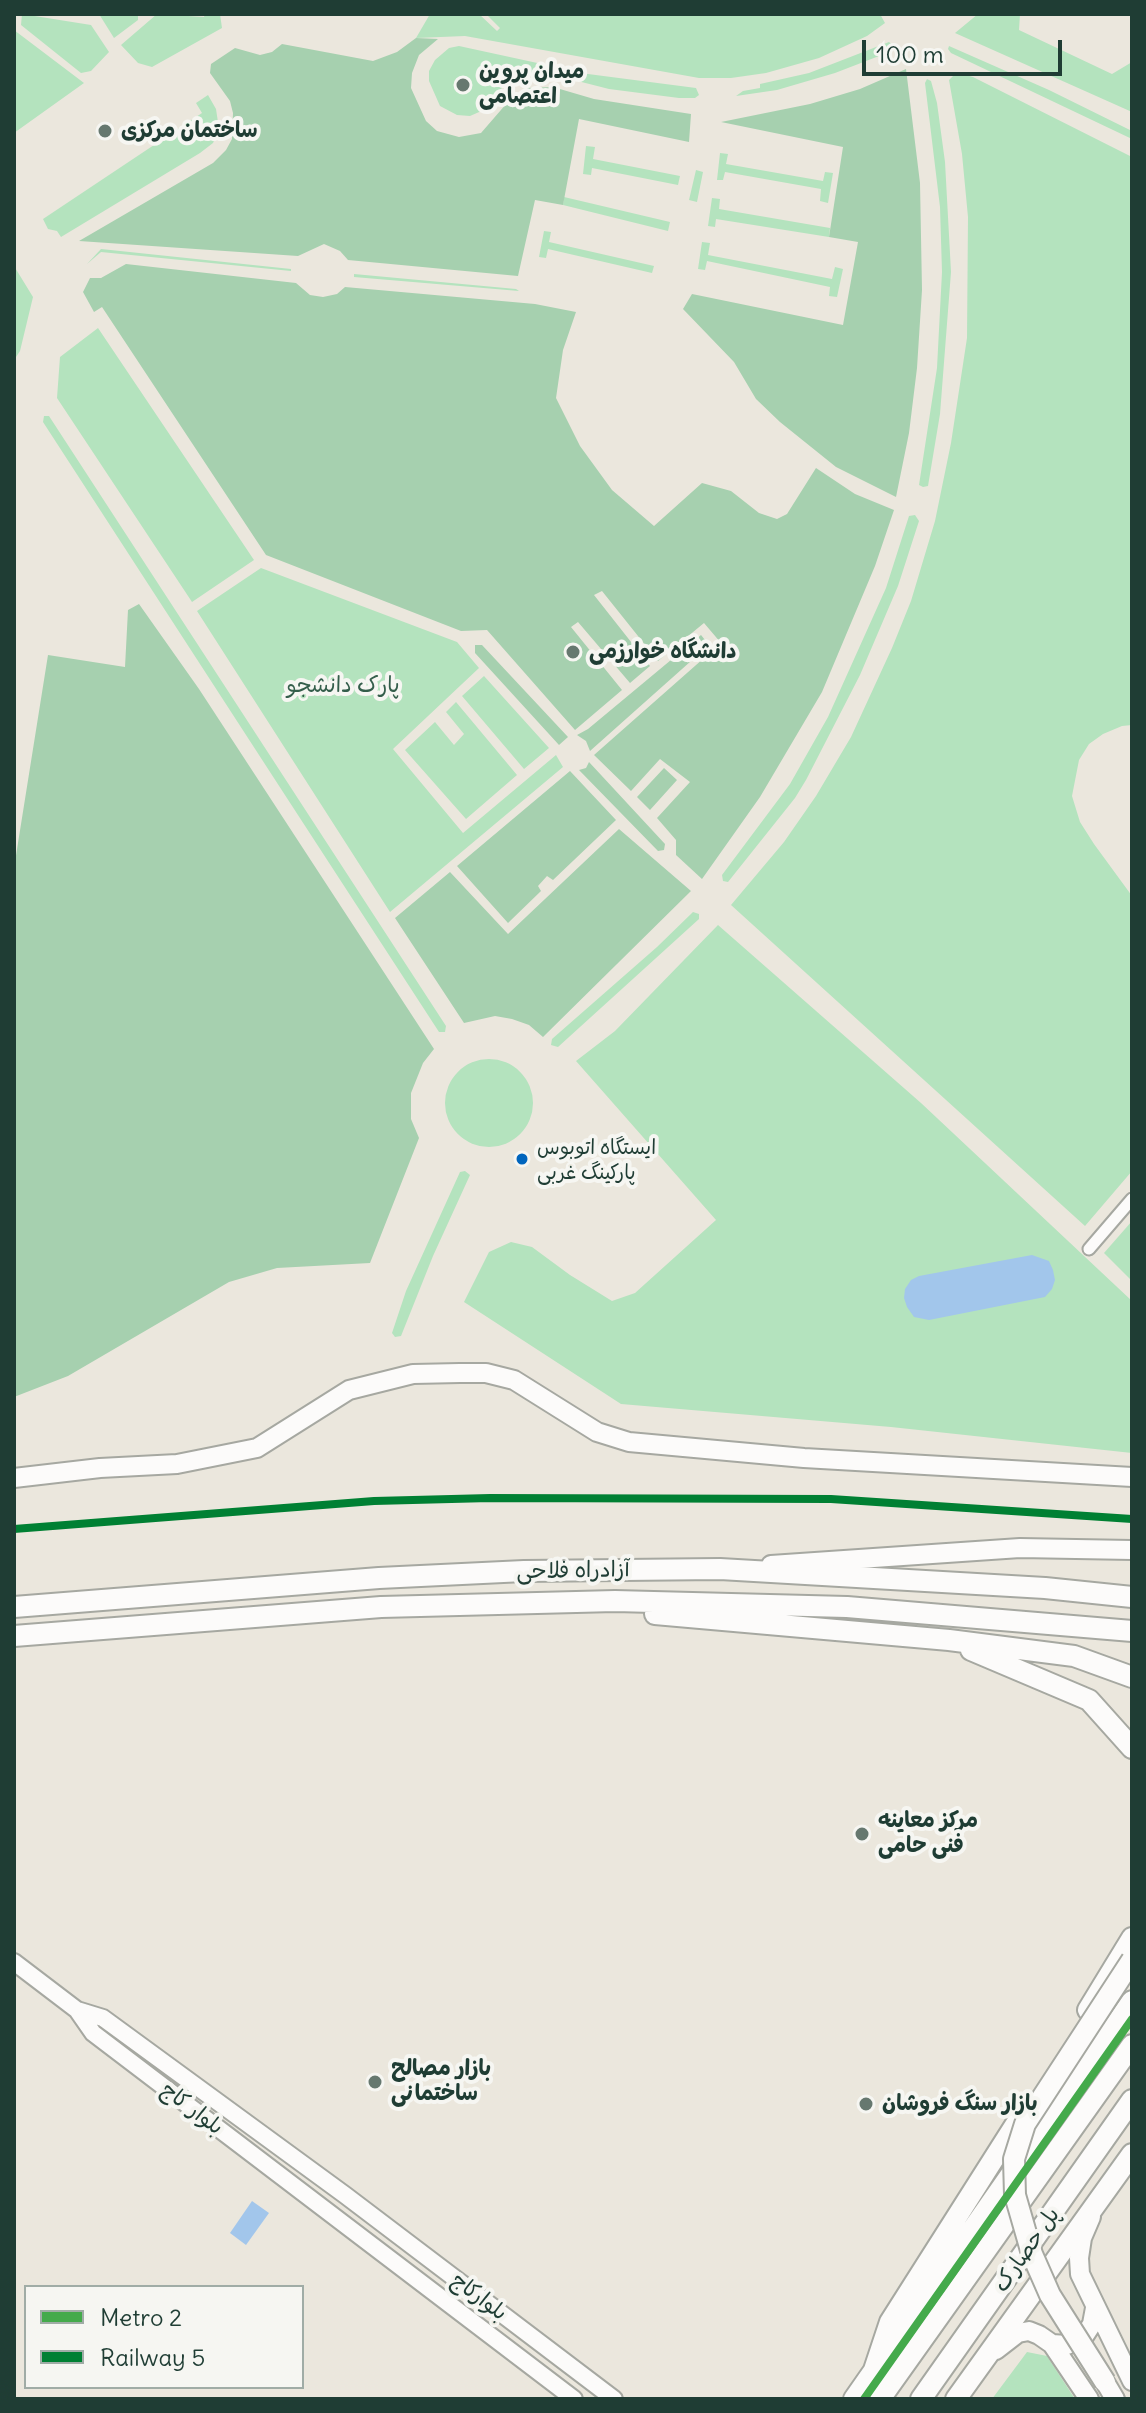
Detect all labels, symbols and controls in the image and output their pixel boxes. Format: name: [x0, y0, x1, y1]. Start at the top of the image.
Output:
scale bar: [866, 24, 1066, 74]
text: 100 m: [876, 39, 944, 69]
place label: میدان پروین اعتصامی: [479, 59, 584, 110]
marker: میدان پروین اعتصامی: [454, 76, 472, 94]
place label: ساختمان مرکزی: [121, 118, 258, 144]
marker: ساختمان مرکزی: [96, 122, 114, 140]
place label: دانشگاه خوارزمی: [589, 639, 736, 665]
marker: دانشگاه خوارزمی: [564, 643, 582, 661]
park label: پارک دانشجو: [286, 673, 400, 699]
place label: ایستگاه اتوبوس پارکینگ غربی: [537, 1136, 656, 1183]
marker: ایستگاه اتوبوس پارکینگ غربی: [514, 1151, 530, 1167]
street label: آزادراه فلاحی: [516, 1557, 630, 1585]
place label: مرکز معاینه فنی حامی: [878, 1808, 978, 1860]
marker: مرکز معاینه فنی حامی: [853, 1825, 871, 1843]
place label: بازار مصالح ساختمانی: [391, 2056, 491, 2108]
marker: بازار مصالح ساختمانی: [366, 2073, 384, 2091]
street label: بلوار کاج: [156, 2077, 228, 2141]
place label: بازار سنگ فروشان: [882, 2091, 1038, 2117]
marker: بازار سنگ فروشان: [857, 2095, 875, 2113]
street label: پل حصارک: [988, 2202, 1066, 2298]
street label: بلوارکاج: [446, 2267, 512, 2327]
legend: [24, 2285, 304, 2389]
text: Metro 2: [100, 2302, 182, 2332]
text: Railway 5: [100, 2342, 205, 2372]

